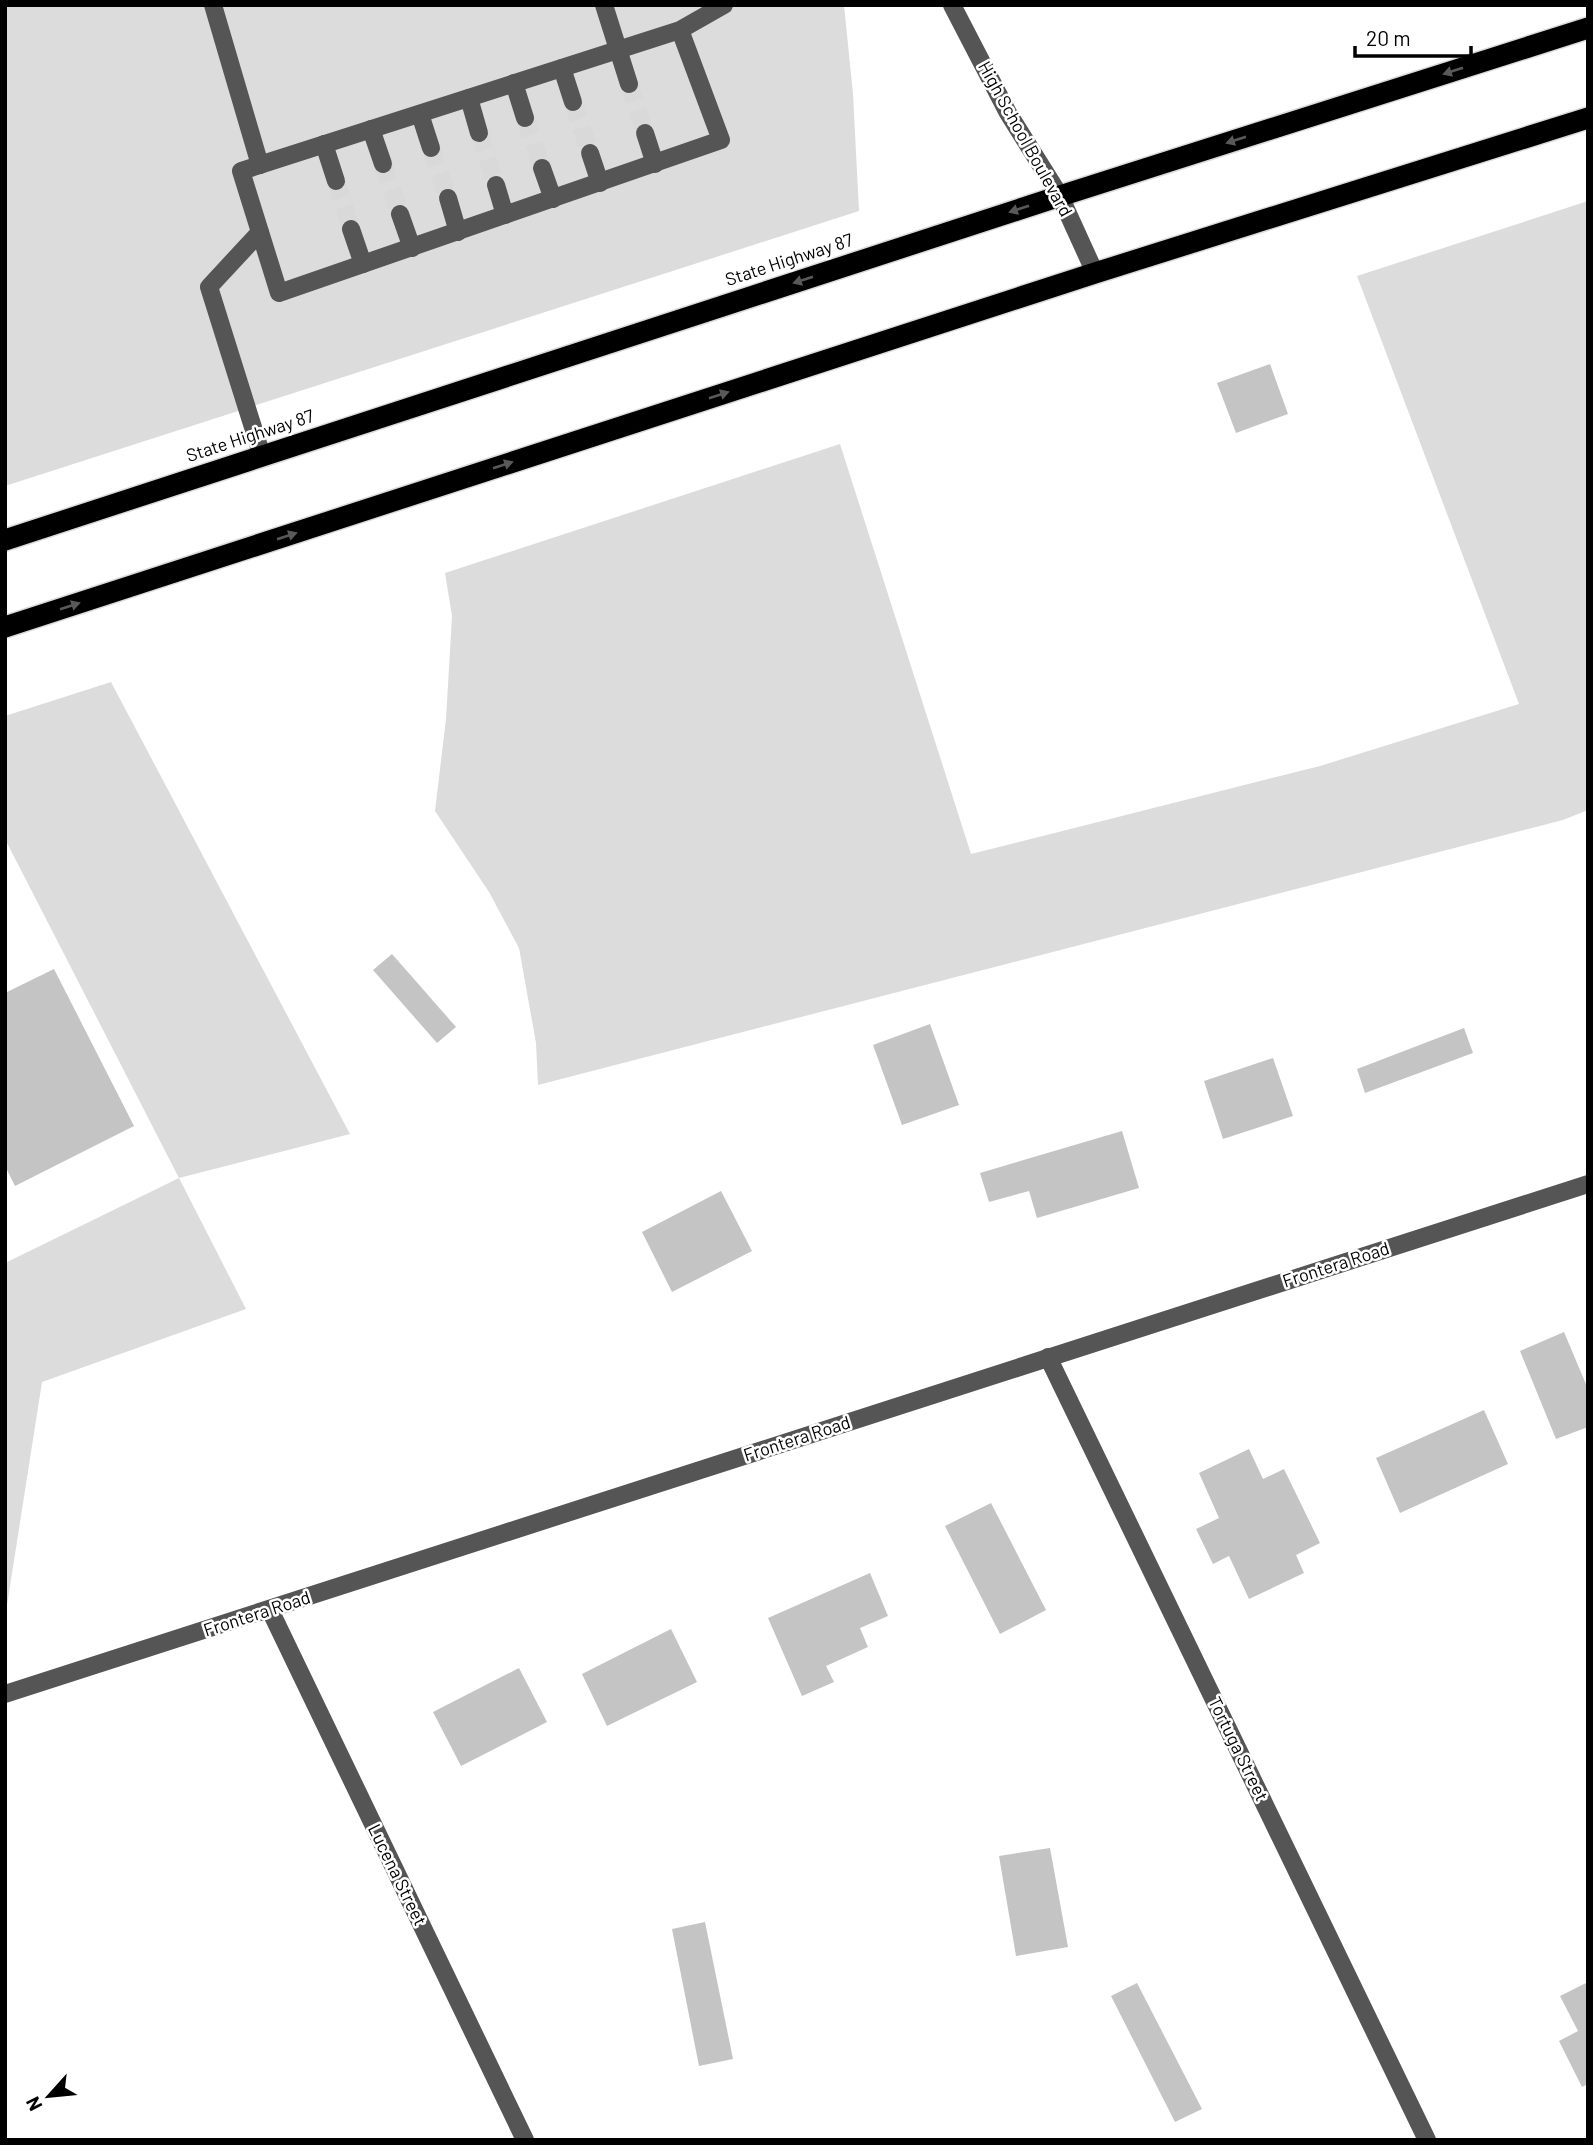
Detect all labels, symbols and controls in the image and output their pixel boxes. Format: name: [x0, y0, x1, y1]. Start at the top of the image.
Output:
scale bar: [1355, 14, 1470, 58]
text: 20 m: [1366, 25, 1411, 50]
street label: High School Boulevard: [974, 57, 1078, 220]
one-way arrow: [1442, 66, 1463, 76]
one-way arrow: [1225, 135, 1246, 146]
one-way arrow: [1009, 204, 1030, 215]
street label: State Highway 87: [722, 228, 856, 290]
one-way arrow: [792, 275, 813, 286]
one-way arrow: [709, 389, 730, 400]
street label: State Highway 87: [183, 404, 317, 466]
one-way arrow: [493, 460, 514, 470]
one-way arrow: [276, 530, 297, 540]
one-way arrow: [60, 600, 81, 611]
street label: Frontera Road: [1280, 1236, 1392, 1292]
street label: Frontera Road: [741, 1410, 853, 1466]
street label: Frontera Road: [201, 1585, 313, 1641]
street label: Tortuga Street: [1204, 1693, 1274, 1804]
street label: Lucena Street: [364, 1820, 432, 1929]
north arrow: [14, 2061, 84, 2131]
text: N: [20, 2093, 47, 2115]

